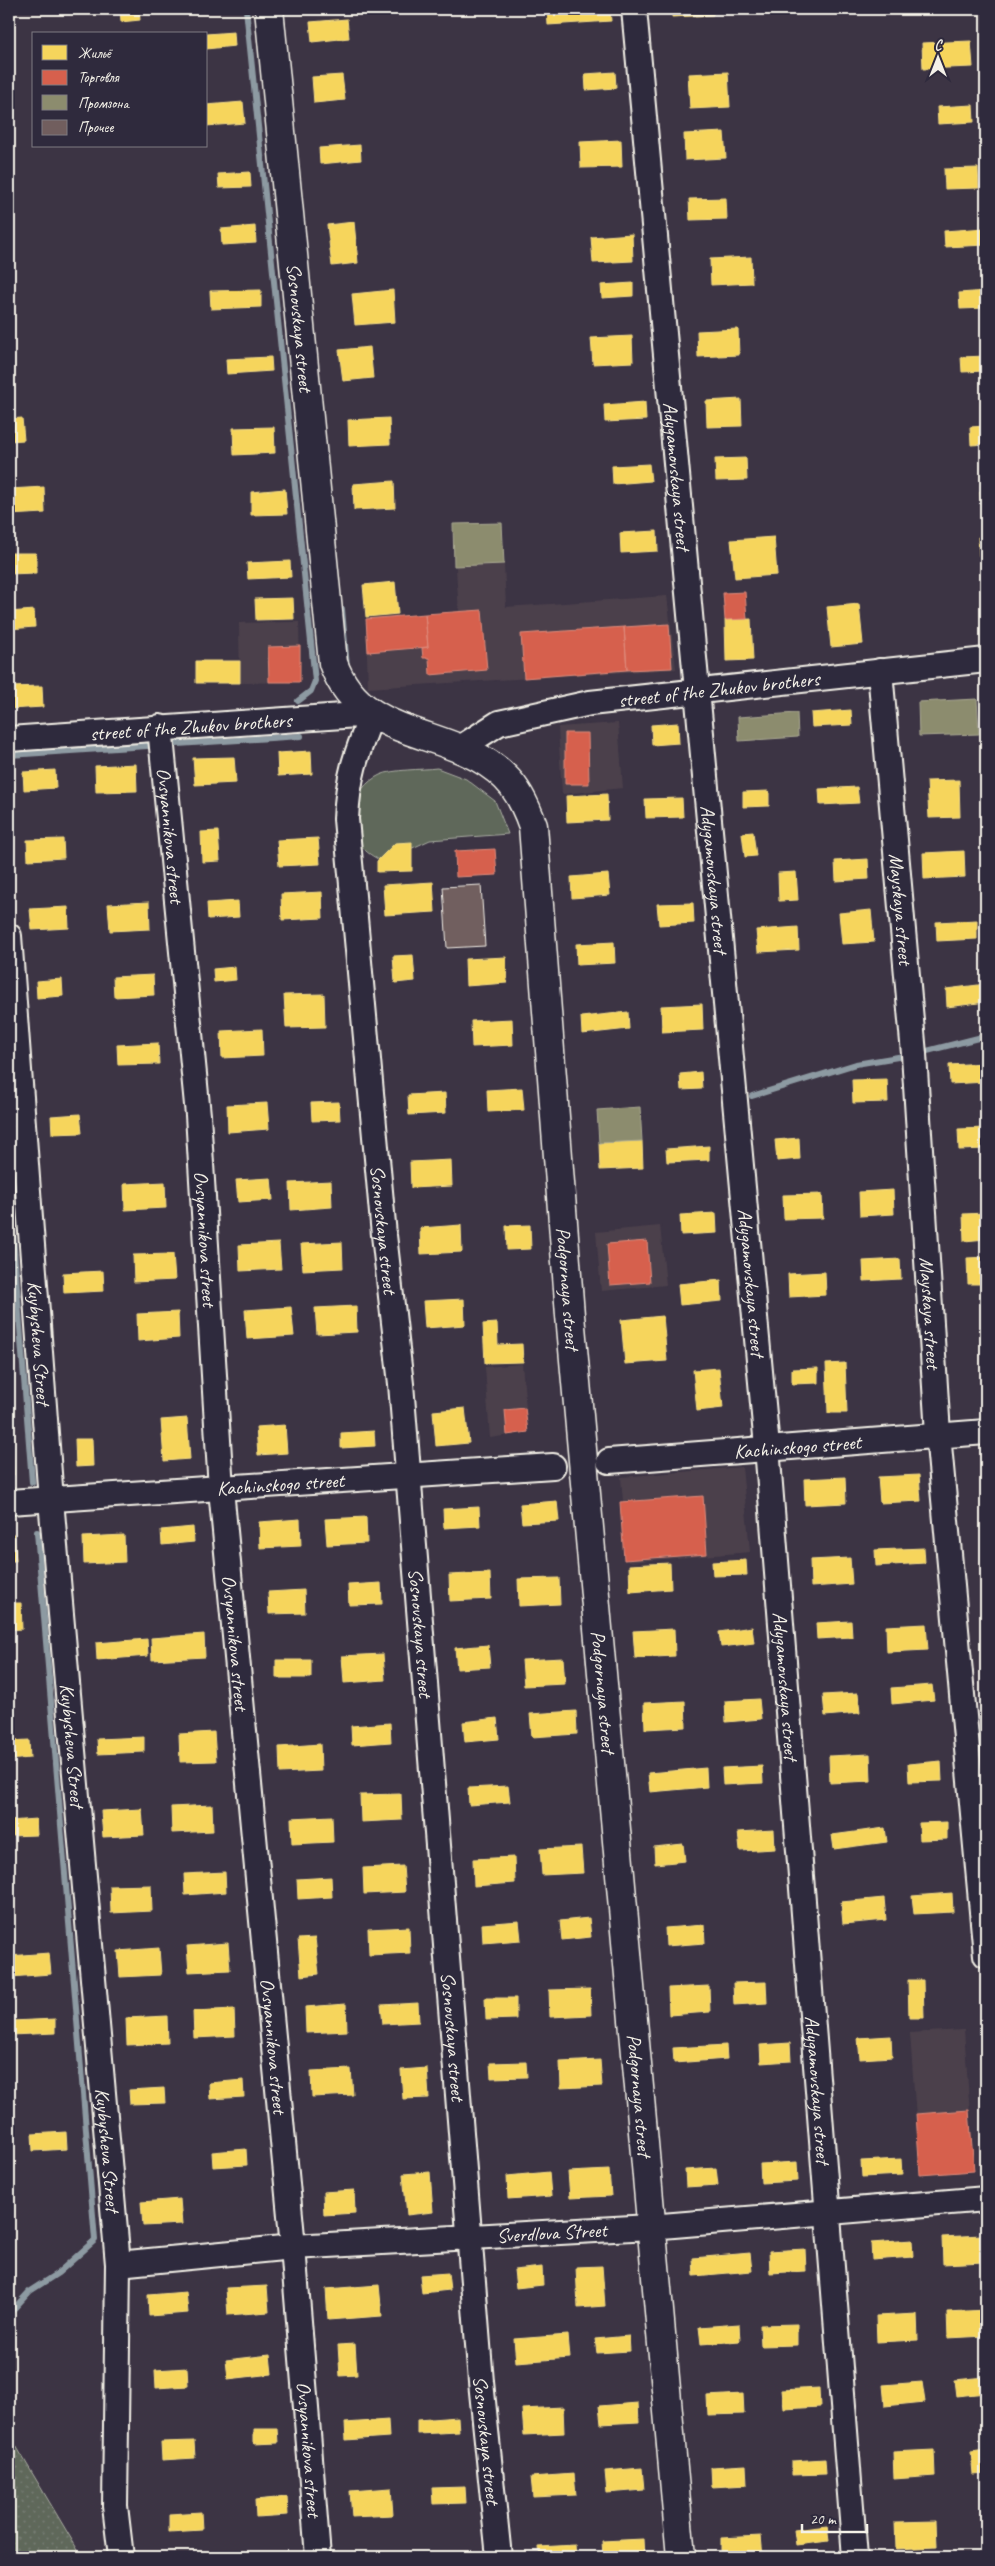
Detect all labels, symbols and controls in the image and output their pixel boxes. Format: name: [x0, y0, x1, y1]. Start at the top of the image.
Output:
legend: [32, 32, 208, 148]
north arrow: [912, 32, 962, 82]
text: С: [935, 37, 944, 54]
text: Жильё: [78, 44, 113, 63]
text: Торговля: [78, 68, 121, 87]
text: Промзона: [78, 94, 130, 113]
text: Прочее: [78, 118, 114, 137]
street label: Sosnovskaya street: [281, 262, 319, 395]
street label: Adygamovskaya street: [657, 401, 696, 555]
street label: street of the Zhukov brothers: [617, 666, 823, 713]
street label: street of the Zhukov brothers: [89, 707, 294, 746]
street label: Ovsyannikova street: [151, 767, 189, 907]
street label: Adygamovskaya street: [695, 804, 734, 958]
street label: Mayskaya street: [883, 852, 918, 968]
street label: Sosnovskaya street: [365, 1164, 403, 1298]
street label: Ovsyannikova street: [188, 1170, 222, 1310]
street label: Adygamovskaya street: [732, 1208, 771, 1361]
street label: Podgornaya street: [550, 1226, 585, 1354]
street label: Mayskaya street: [914, 1256, 946, 1372]
street label: Kuybysheva Street: [22, 1280, 56, 1409]
street label: Kachinskogo street: [733, 1429, 864, 1464]
street label: Kachinskogo street: [216, 1468, 347, 1501]
street label: Sosnovskaya street: [403, 1567, 438, 1701]
street label: Ovsyannikova street: [216, 1574, 254, 1714]
street label: Adygamovskaya street: [767, 1611, 804, 1765]
street label: Podgornaya street: [585, 1630, 621, 1758]
street label: Kuybysheva Street: [54, 1683, 90, 1812]
street label: Sosnovskaya street: [435, 1971, 471, 2104]
street label: Ovsyannikova street: [255, 1977, 293, 2117]
street label: Adygamovskaya street: [799, 2015, 836, 2168]
street label: Podgornaya street: [621, 2033, 657, 2161]
street label: Kuybysheva Street: [90, 2087, 126, 2216]
street label: Sverdlova Street: [496, 2217, 610, 2249]
street label: Sosnovskaya street: [468, 2375, 506, 2508]
street label: Ovsyannikova street: [291, 2381, 327, 2521]
scale bar: [802, 2501, 868, 2533]
text: 20 m: [810, 2510, 837, 2529]

